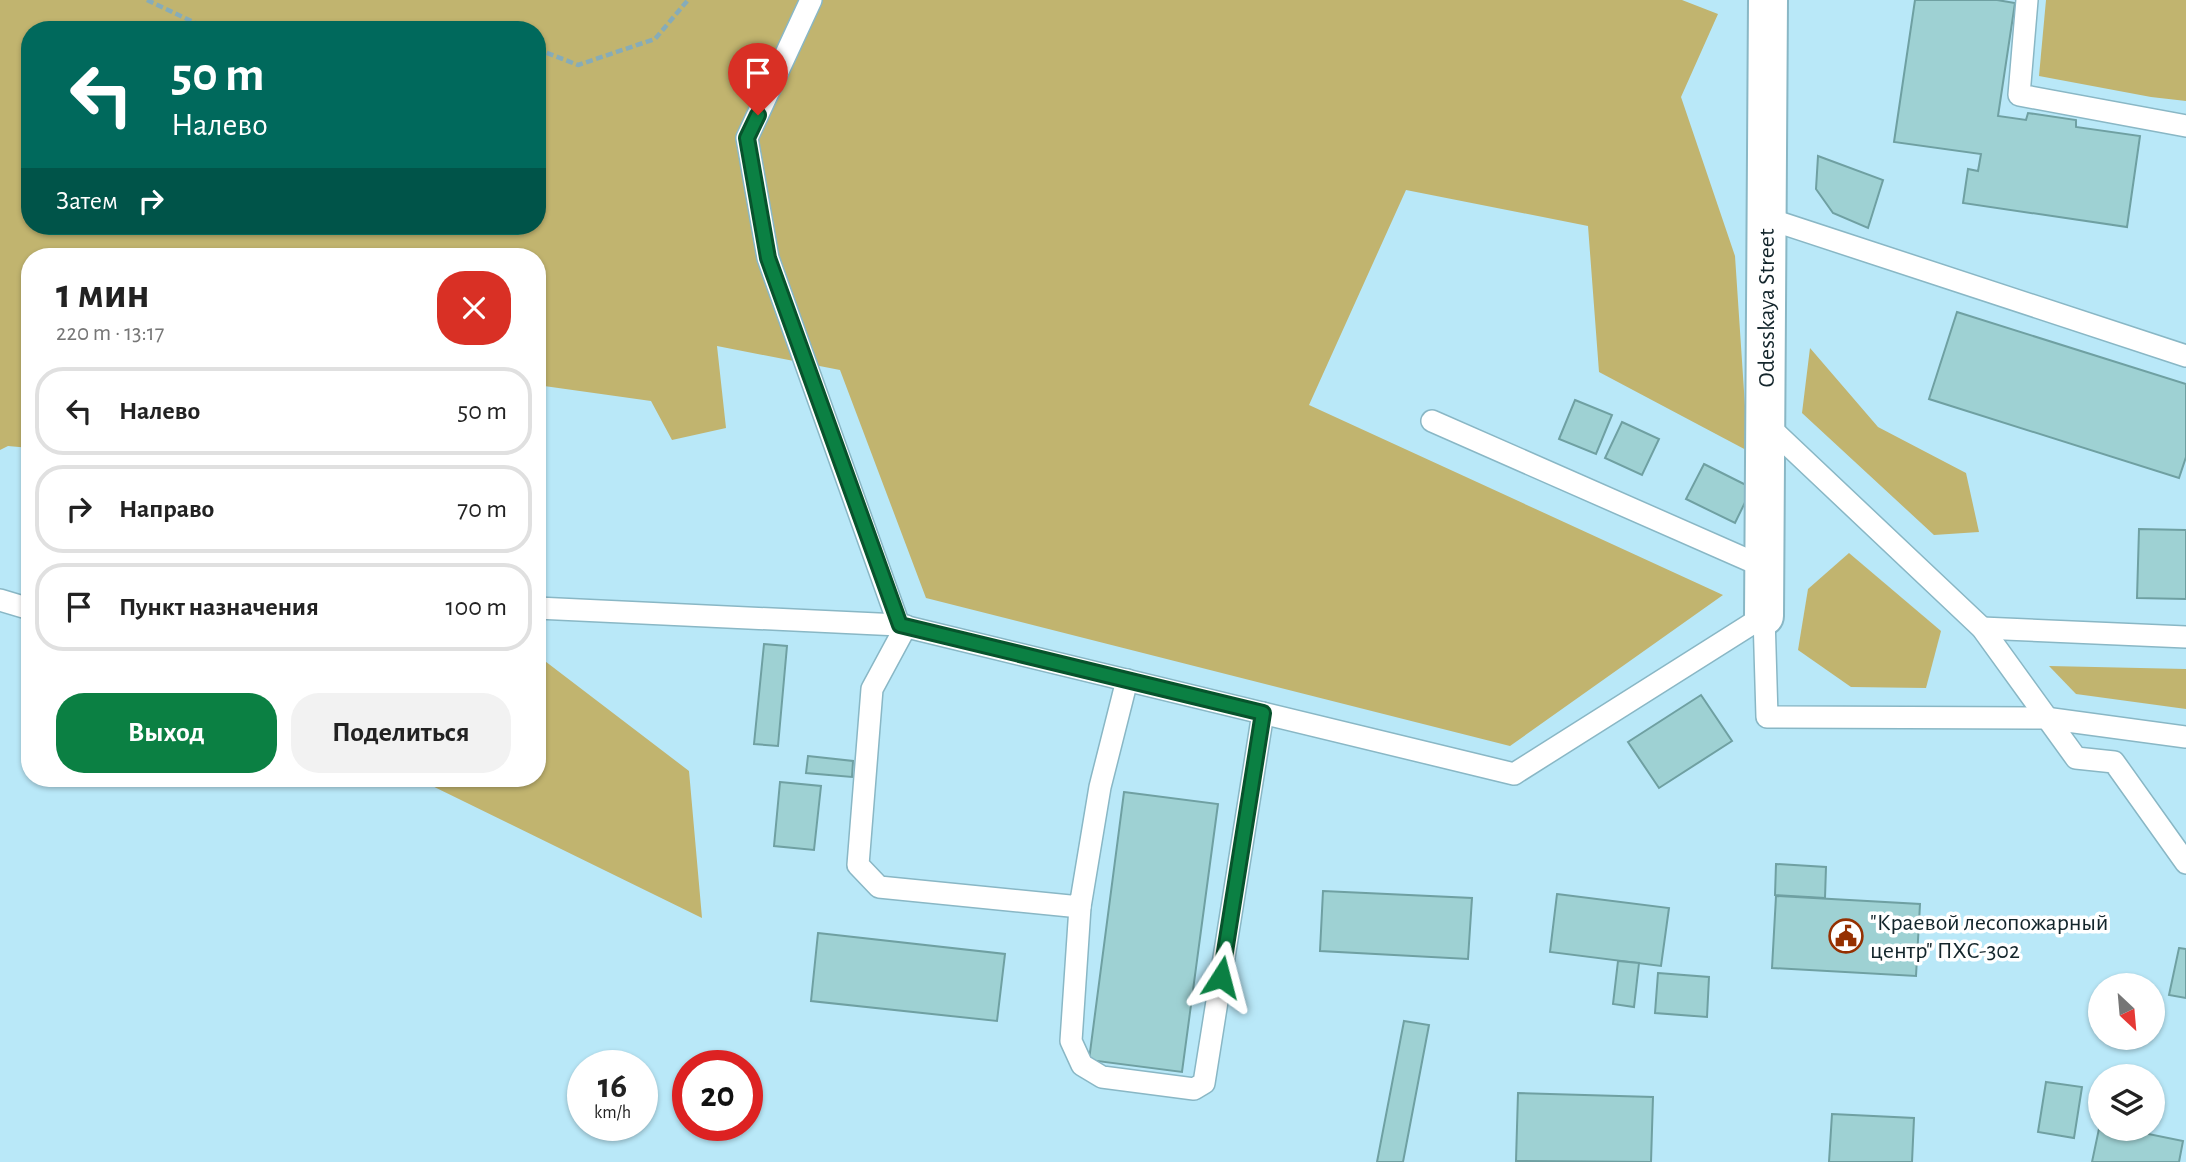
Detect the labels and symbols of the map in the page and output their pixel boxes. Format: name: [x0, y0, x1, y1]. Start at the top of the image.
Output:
pin: [728, 43, 788, 115]
street label: Odesskaya Street: [1755, 228, 1779, 388]
place label: "Краевой лесопожарный центр" ПХС-302: [1870, 911, 2109, 963]
public building icon: "Краевой лесопожарный центр" ПХС-302: [1827, 917, 1865, 955]
position arrow: [1184, 940, 1258, 1014]
north arrow: [2088, 973, 2165, 1050]
speed limit sign: 20: [672, 1050, 763, 1141]

